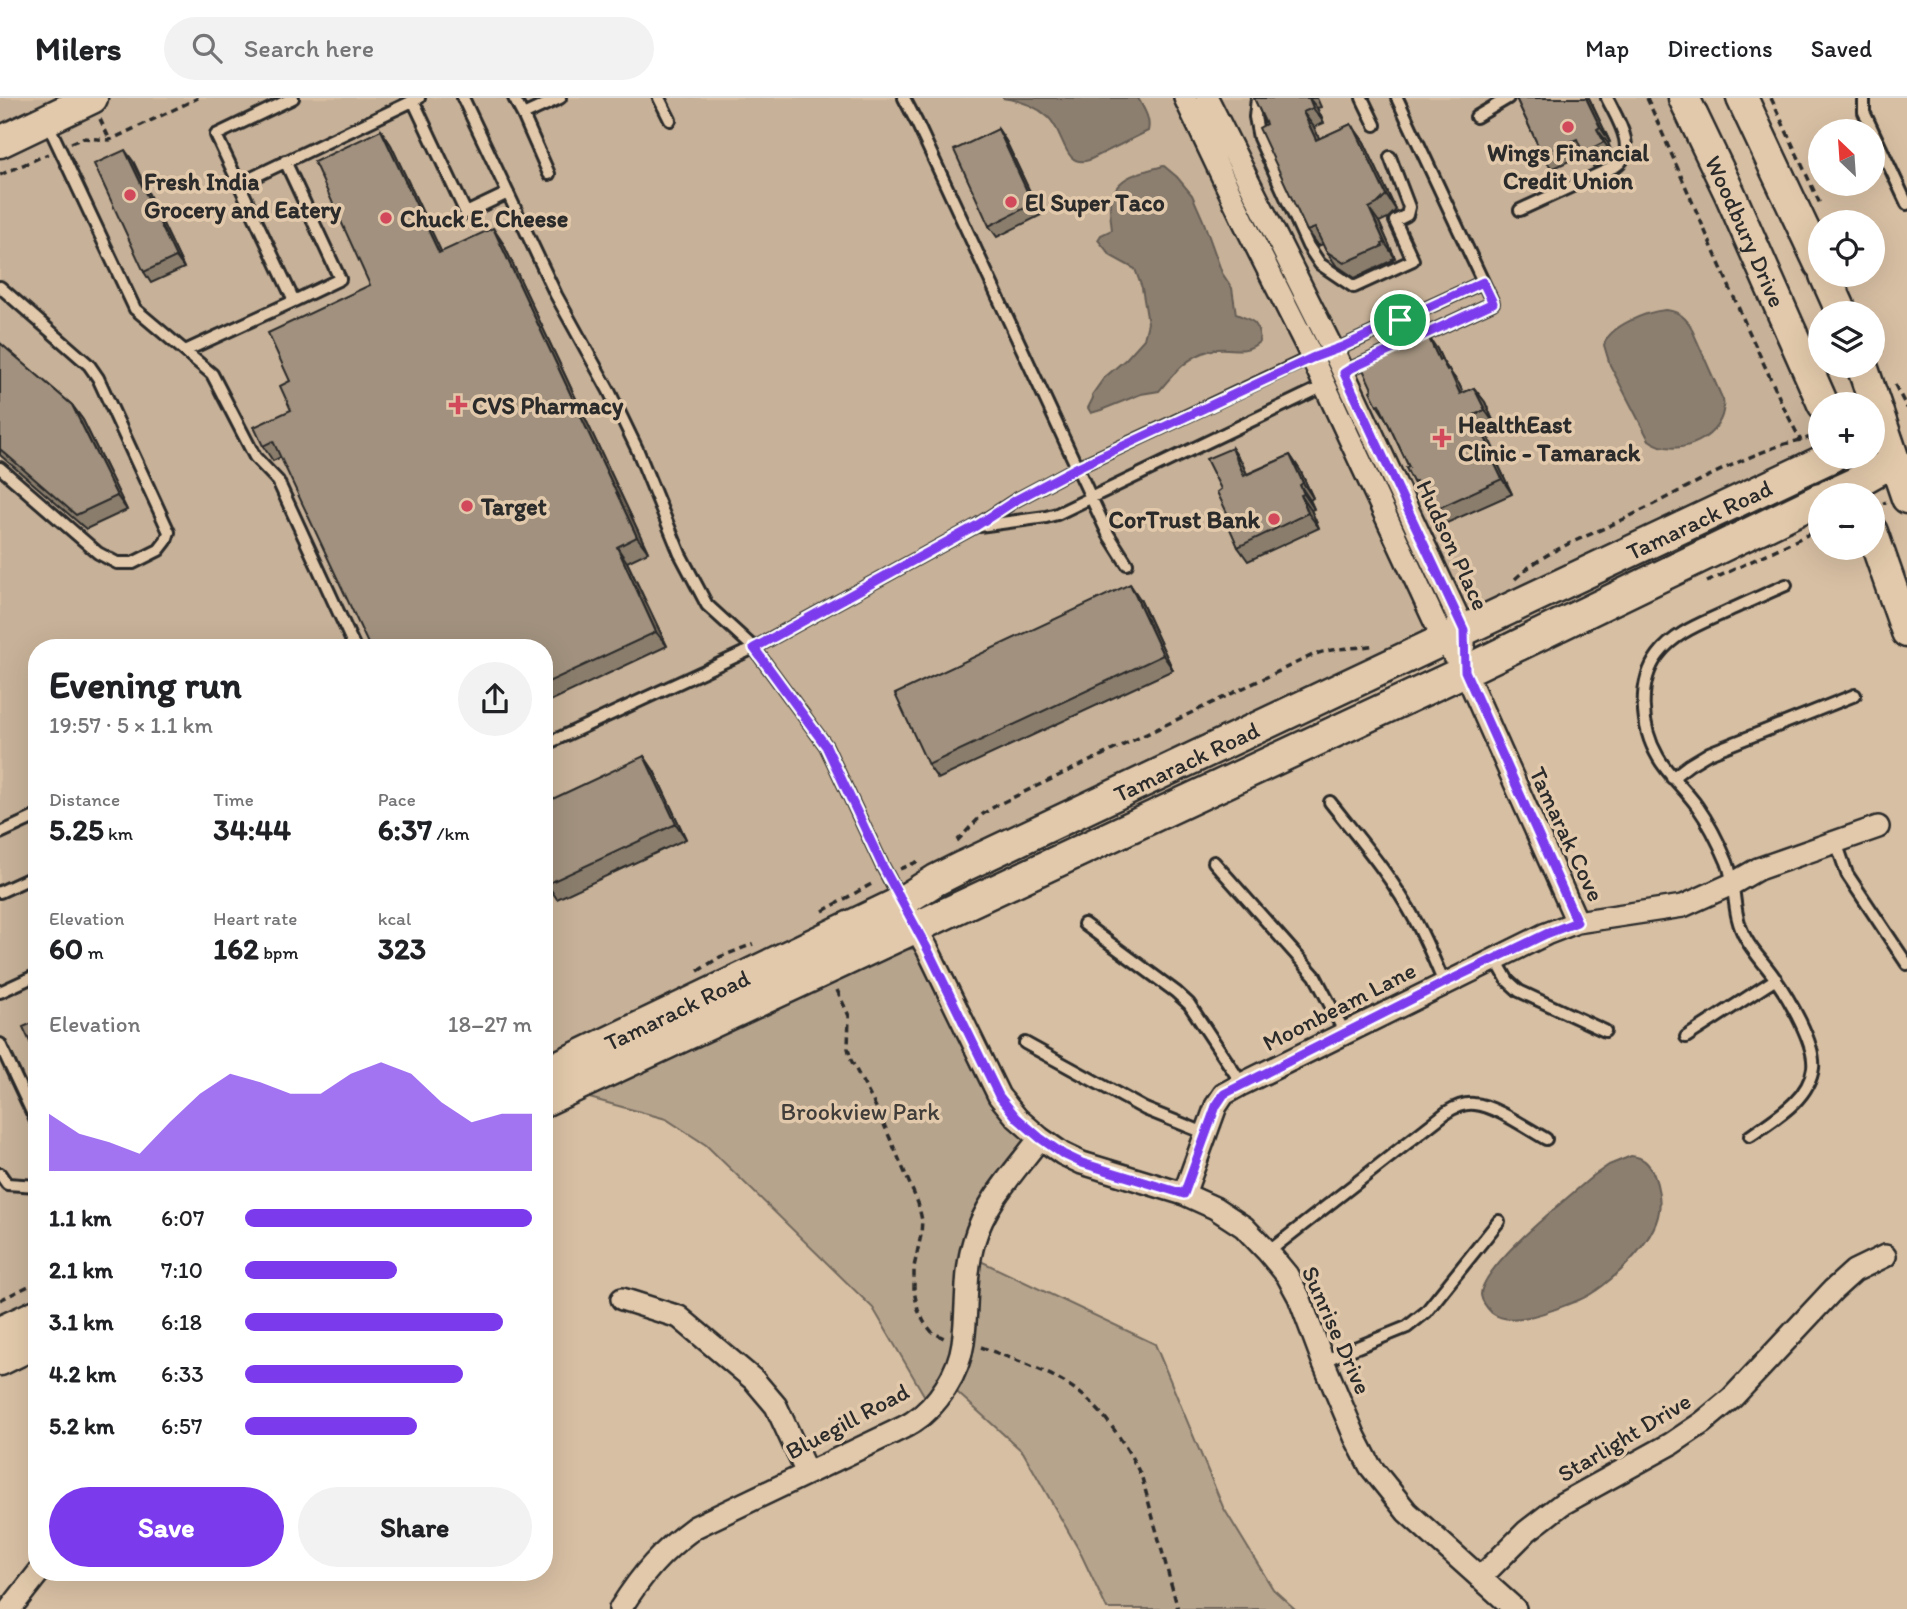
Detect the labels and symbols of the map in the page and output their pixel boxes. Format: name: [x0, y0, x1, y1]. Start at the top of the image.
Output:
marker: Wings Financial Credit Union: [1560, 119, 1576, 135]
north arrow: [1808, 119, 1885, 196]
place label: Wings Financial Credit Union: [1487, 138, 1649, 195]
street label: Woodbury Drive: [1699, 151, 1793, 312]
place label: Fresh India Grocery and Eatery: [144, 167, 342, 225]
marker: Fresh India Grocery and Eatery: [122, 187, 138, 203]
place label: El Super Taco: [1025, 188, 1165, 218]
marker: El Super Taco: [1003, 194, 1019, 210]
place label: Chuck E. Cheese: [400, 204, 568, 233]
marker: Chuck E. Cheese: [378, 210, 394, 226]
pin: [1370, 290, 1430, 350]
place label: CVS Pharmacy: [472, 391, 624, 421]
marker: CVS Pharmacy: [450, 397, 466, 413]
place label: HealthEast Clinic - Tamarack: [1458, 410, 1641, 467]
marker: HealthEast Clinic - Tamarack: [1432, 428, 1452, 448]
street label: Tamarack Road: [1621, 473, 1776, 566]
street label: Hudson Place: [1410, 475, 1496, 615]
place label: Target: [480, 492, 547, 522]
marker: Target: [459, 498, 475, 514]
place label: CorTrust Bank: [1109, 505, 1261, 534]
marker: CorTrust Bank: [1266, 511, 1282, 527]
street label: Tamarack Road: [1109, 714, 1264, 808]
street label: Tamarak Cove: [1523, 762, 1611, 906]
street label: Moonbeam Lane: [1258, 955, 1420, 1057]
street label: Tamarack Road: [599, 962, 754, 1057]
park label: Brookview Park: [780, 1097, 940, 1126]
street label: Sunrise Drive: [1296, 1261, 1378, 1399]
street label: Bluegill Road: [780, 1376, 914, 1466]
street label: Starlight Drive: [1552, 1386, 1696, 1488]

